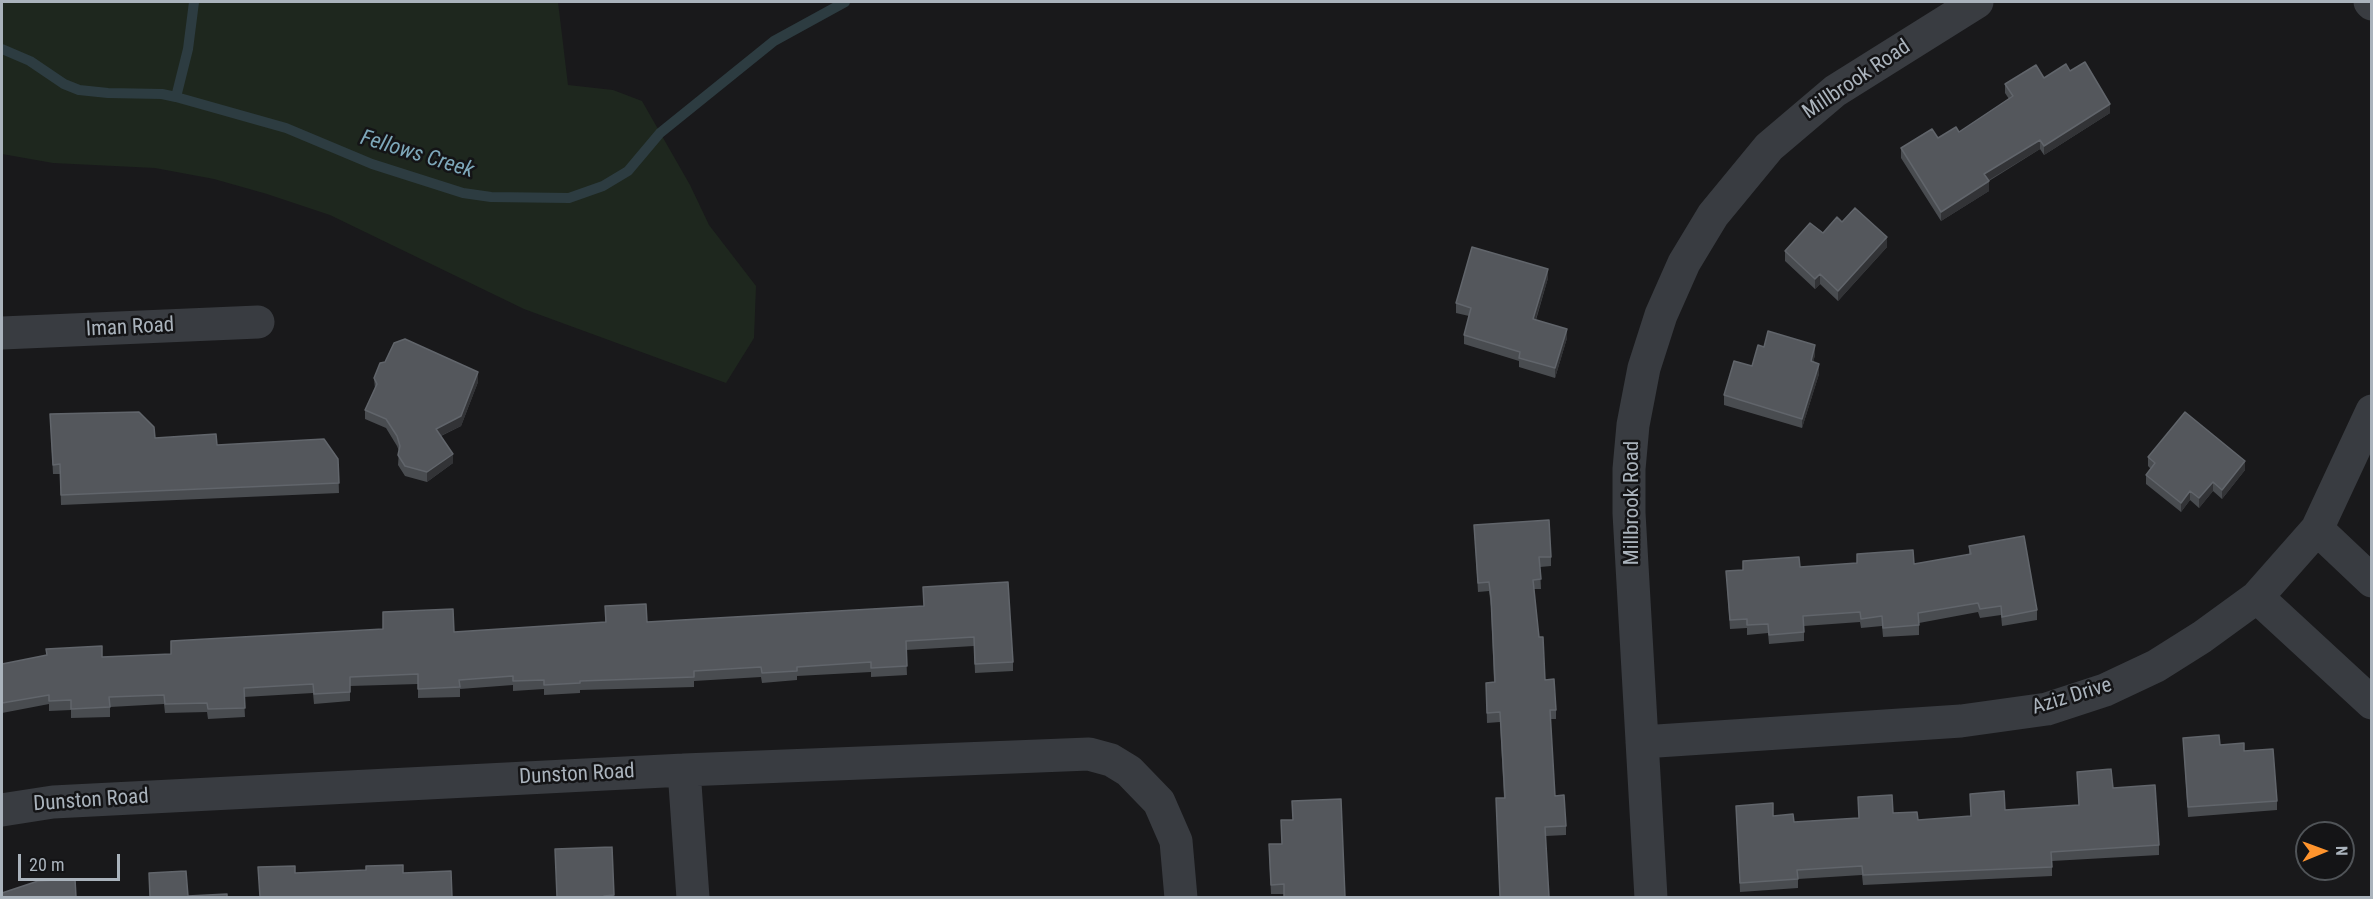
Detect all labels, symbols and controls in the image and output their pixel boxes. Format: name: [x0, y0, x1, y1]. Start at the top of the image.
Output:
street label: Millbrook Road: [1798, 35, 1916, 125]
water label: Fellows Creek: [357, 125, 477, 185]
street label: Iman Road: [85, 313, 175, 343]
street label: Millbrook Road: [1620, 441, 1646, 565]
street label: Aziz Drive: [2029, 673, 2115, 721]
street label: Dunston Road: [519, 759, 635, 791]
street label: Dunston Road: [32, 784, 150, 818]
north arrow: [2295, 821, 2355, 881]
scale bar: [21, 842, 123, 880]
text: N: [2332, 846, 2351, 856]
text: 20 m: [29, 854, 64, 875]

